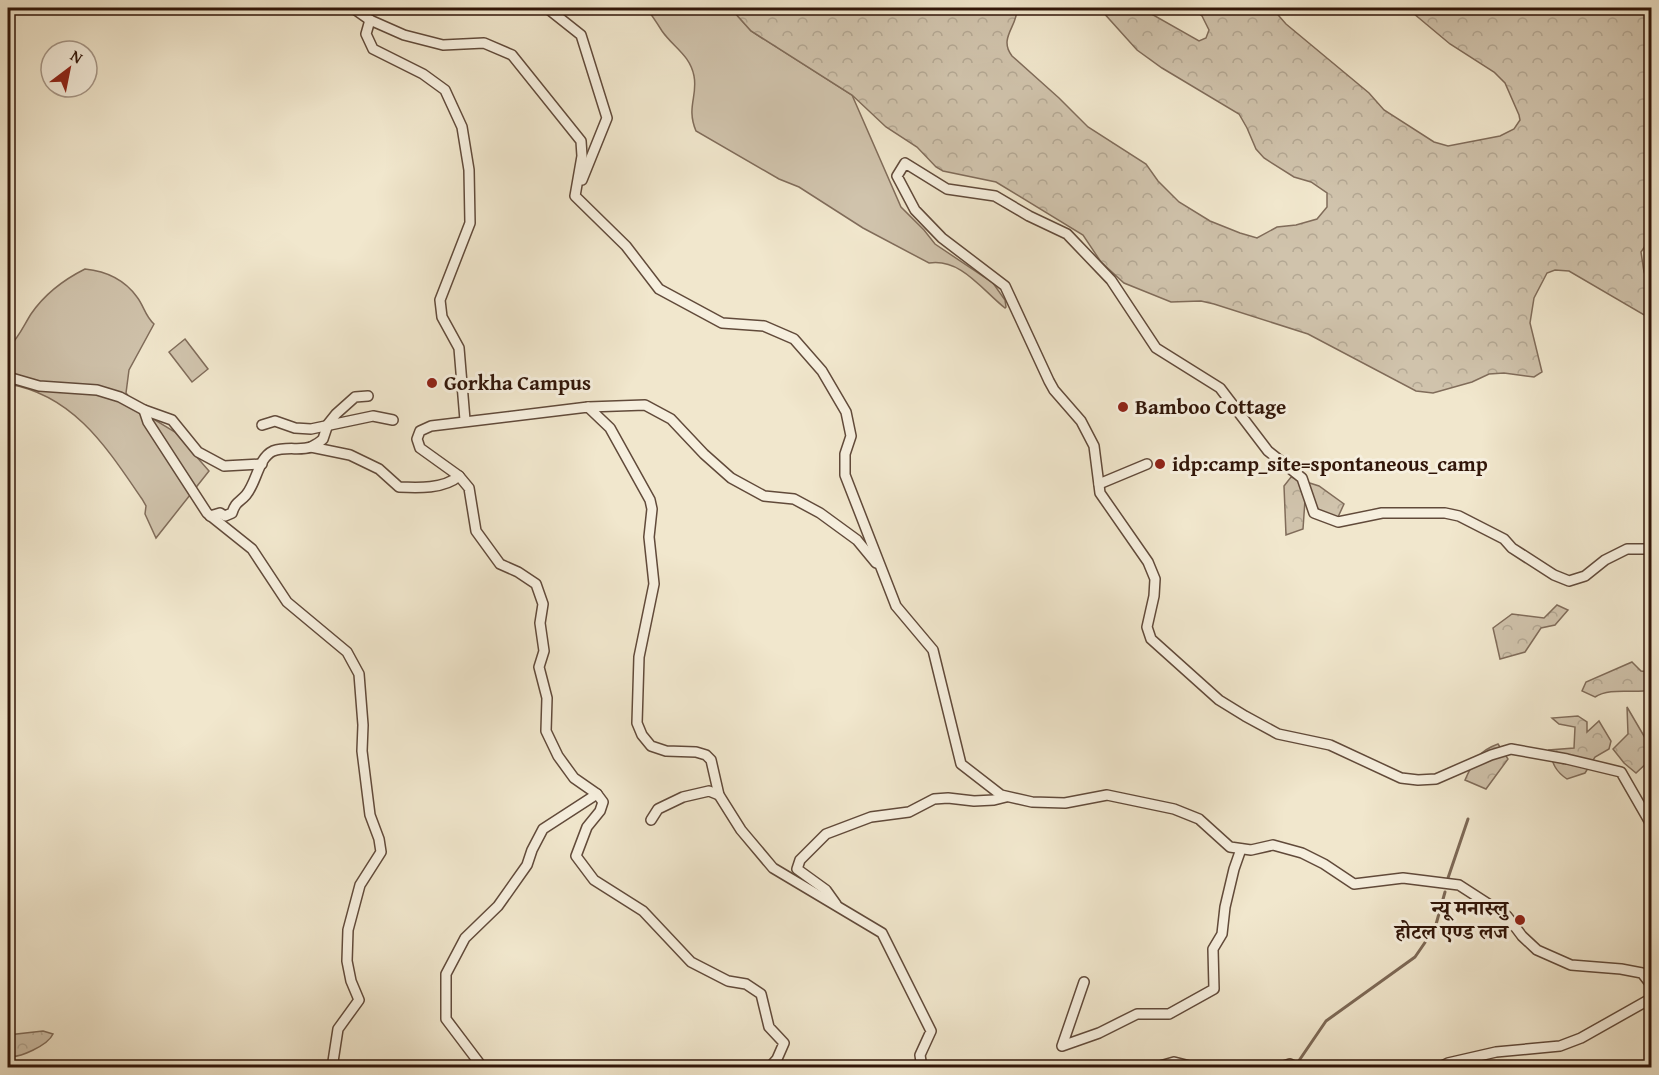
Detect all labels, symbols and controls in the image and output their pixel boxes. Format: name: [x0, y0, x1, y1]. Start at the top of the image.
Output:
north arrow: [39, 39, 99, 99]
text: N: [66, 43, 88, 69]
place label: Gorkha Campus: [444, 367, 591, 398]
marker: Gorkha Campus: [425, 376, 439, 390]
place label: Bamboo Cottage: [1135, 391, 1286, 422]
marker: Bamboo Cottage: [1116, 400, 1130, 414]
place label: idp:camp_site=spontaneous_camp: [1172, 448, 1488, 479]
marker: idp:camp_site=spontaneous_camp: [1153, 457, 1167, 471]
place label: न्यू मनास्लु होटल एण्ड लज: [1393, 892, 1510, 947]
marker: न्यू मनास्लु होटल एण्ड लज: [1513, 913, 1527, 927]

